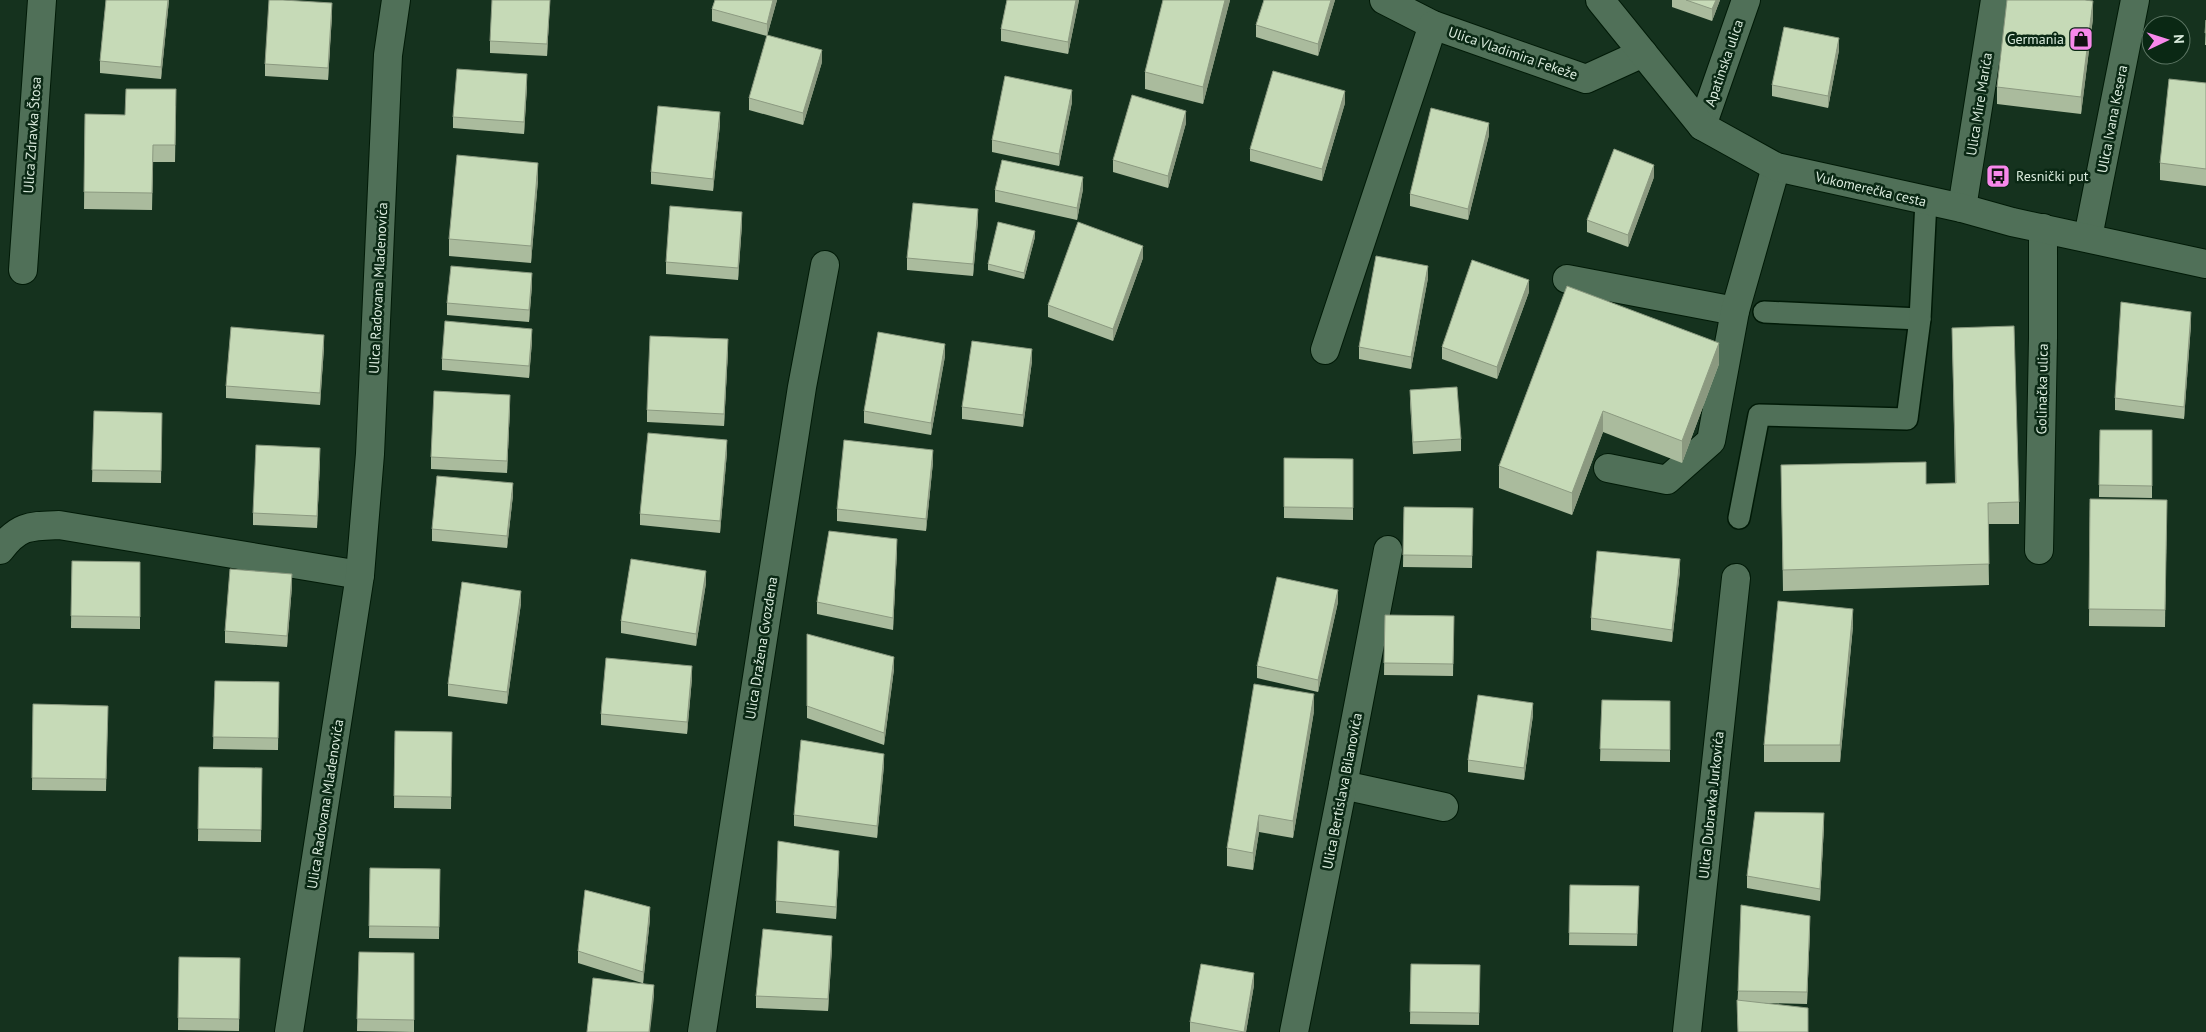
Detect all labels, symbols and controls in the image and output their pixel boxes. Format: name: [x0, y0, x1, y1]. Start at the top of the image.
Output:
north arrow: [2141, 15, 2191, 65]
street label: Apatinska ulica: [1701, 17, 1747, 109]
street label: Ulica Vladimira Fekeže: [1446, 22, 1580, 84]
shop icon: Germania: [2068, 26, 2094, 52]
place label: Germania: [2007, 30, 2064, 48]
text: N: [2170, 34, 2188, 44]
street label: Ulica Mire Marića: [1962, 51, 1996, 157]
street label: Ulica Ivana Kesera: [2093, 63, 2131, 175]
street label: Ulica Zdravka Štosa: [19, 76, 45, 194]
bus stop icon: Resnički put: [1985, 163, 2011, 189]
street label: Vukomerečka cesta: [1813, 167, 1928, 211]
place label: Resnički put: [2016, 167, 2089, 185]
street label: Ulica Radovana Mladenovića: [365, 202, 391, 374]
street label: Golinačka ulica: [2032, 343, 2052, 435]
street label: Ulica Dražena Gvozdena: [741, 575, 781, 721]
street label: Ulica Bertislava Bilanovića: [1318, 711, 1366, 871]
street label: Ulica Radovana Mladenovića: [303, 718, 347, 890]
street label: Ulica Dubravka Jurkovića: [1694, 730, 1728, 880]

